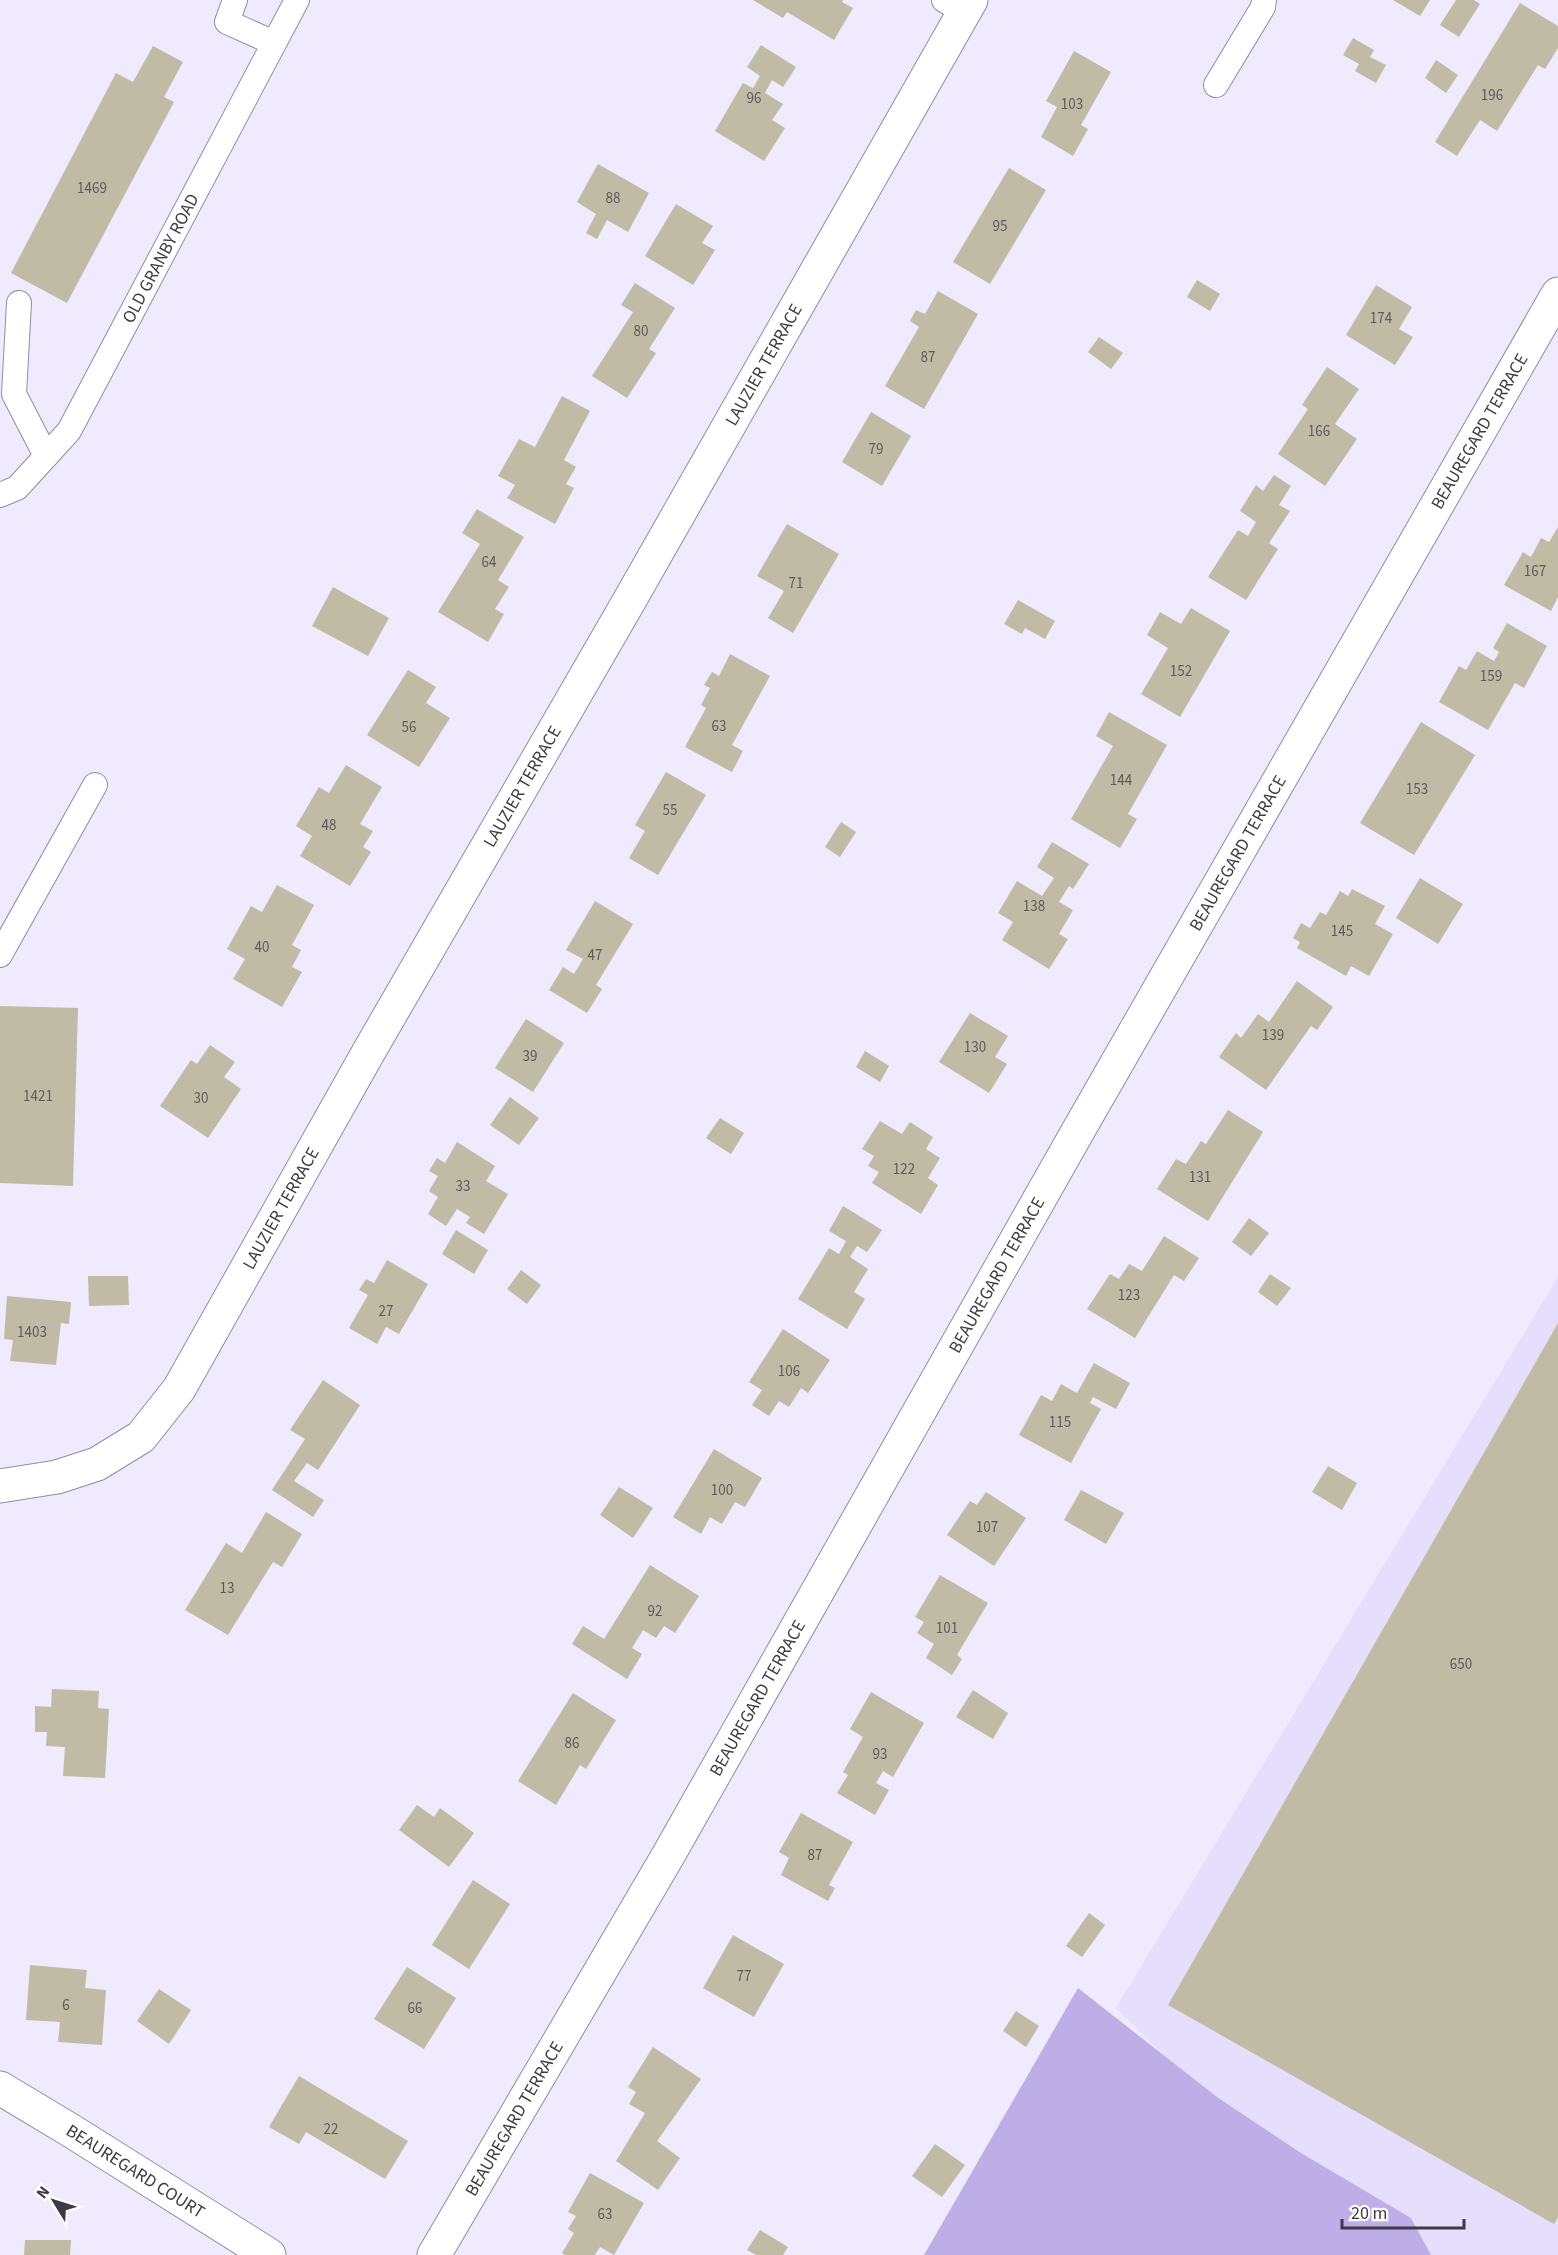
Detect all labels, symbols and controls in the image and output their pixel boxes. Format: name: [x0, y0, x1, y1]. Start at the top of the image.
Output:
house number: 196: [1481, 85, 1503, 106]
house number: 96: [747, 88, 761, 109]
house number: 103: [1061, 94, 1083, 115]
house number: 1469: [77, 178, 107, 199]
house number: 88: [606, 188, 620, 209]
street label: OLD GRANBY ROAD: [116, 189, 205, 328]
house number: 95: [993, 216, 1007, 237]
street label: LAUZIER TERRACE: [719, 299, 808, 430]
house number: 174: [1370, 308, 1393, 329]
house number: 80: [634, 321, 648, 342]
house number: 87: [921, 347, 935, 368]
street label: BEAUREGARD TERRACE: [1425, 349, 1534, 514]
house number: 166: [1308, 421, 1330, 442]
house number: 79: [869, 439, 883, 460]
house number: 64: [482, 552, 497, 573]
house number: 167: [1524, 561, 1546, 582]
house number: 71: [789, 573, 803, 594]
house number: 152: [1170, 661, 1192, 682]
house number: 159: [1480, 666, 1502, 687]
house number: 63: [712, 716, 726, 737]
house number: 56: [402, 717, 416, 738]
street label: LAUZIER TERRACE: [477, 721, 567, 852]
house number: 144: [1110, 770, 1133, 791]
street label: BEAUREGARD TERRACE: [1183, 770, 1292, 935]
house number: 153: [1406, 779, 1428, 800]
house number: 55: [663, 800, 677, 821]
house number: 48: [322, 815, 336, 836]
house number: 138: [1023, 896, 1045, 917]
house number: 145: [1331, 921, 1353, 942]
house number: 40: [255, 937, 269, 958]
house number: 47: [588, 945, 602, 966]
house number: 139: [1262, 1025, 1284, 1046]
house number: 130: [964, 1037, 986, 1058]
house number: 39: [523, 1046, 537, 1067]
house number: 1421: [23, 1086, 53, 1107]
house number: 30: [194, 1088, 208, 1109]
street label: LAUZIER TERRACE: [236, 1143, 325, 1274]
house number: 122: [893, 1159, 915, 1180]
house number: 131: [1189, 1167, 1211, 1188]
house number: 33: [456, 1176, 470, 1197]
street label: BEAUREGARD TERRACE: [942, 1192, 1051, 1358]
house number: 123: [1118, 1285, 1140, 1306]
house number: 27: [379, 1301, 393, 1322]
house number: 1403: [17, 1322, 47, 1343]
house number: 106: [778, 1361, 800, 1382]
house number: 115: [1049, 1412, 1071, 1433]
house number: 100: [711, 1480, 733, 1501]
house number: 107: [976, 1517, 998, 1538]
house number: 13: [220, 1578, 234, 1599]
house number: 92: [648, 1601, 662, 1622]
street label: BEAUREGARD TERRACE: [703, 1615, 811, 1781]
house number: 101: [936, 1618, 958, 1639]
house number: 650: [1450, 1654, 1472, 1675]
house number: 86: [565, 1733, 579, 1754]
house number: 93: [873, 1744, 887, 1765]
house number: 87: [808, 1845, 822, 1866]
house number: 77: [737, 1966, 751, 1987]
house number: 6: [62, 1995, 70, 2016]
house number: 66: [408, 1998, 422, 2019]
street label: BEAUREGARD TERRACE: [459, 2037, 569, 2201]
street label: BEAUREGARD COURT: [61, 2118, 210, 2224]
house number: 22: [324, 2119, 338, 2140]
north arrow: [24, 2171, 84, 2231]
text: N: [31, 2181, 55, 2203]
scale bar: [1342, 2192, 1464, 2230]
text: 20 m: [1351, 2201, 1387, 2226]
house number: 63: [598, 2204, 612, 2225]

